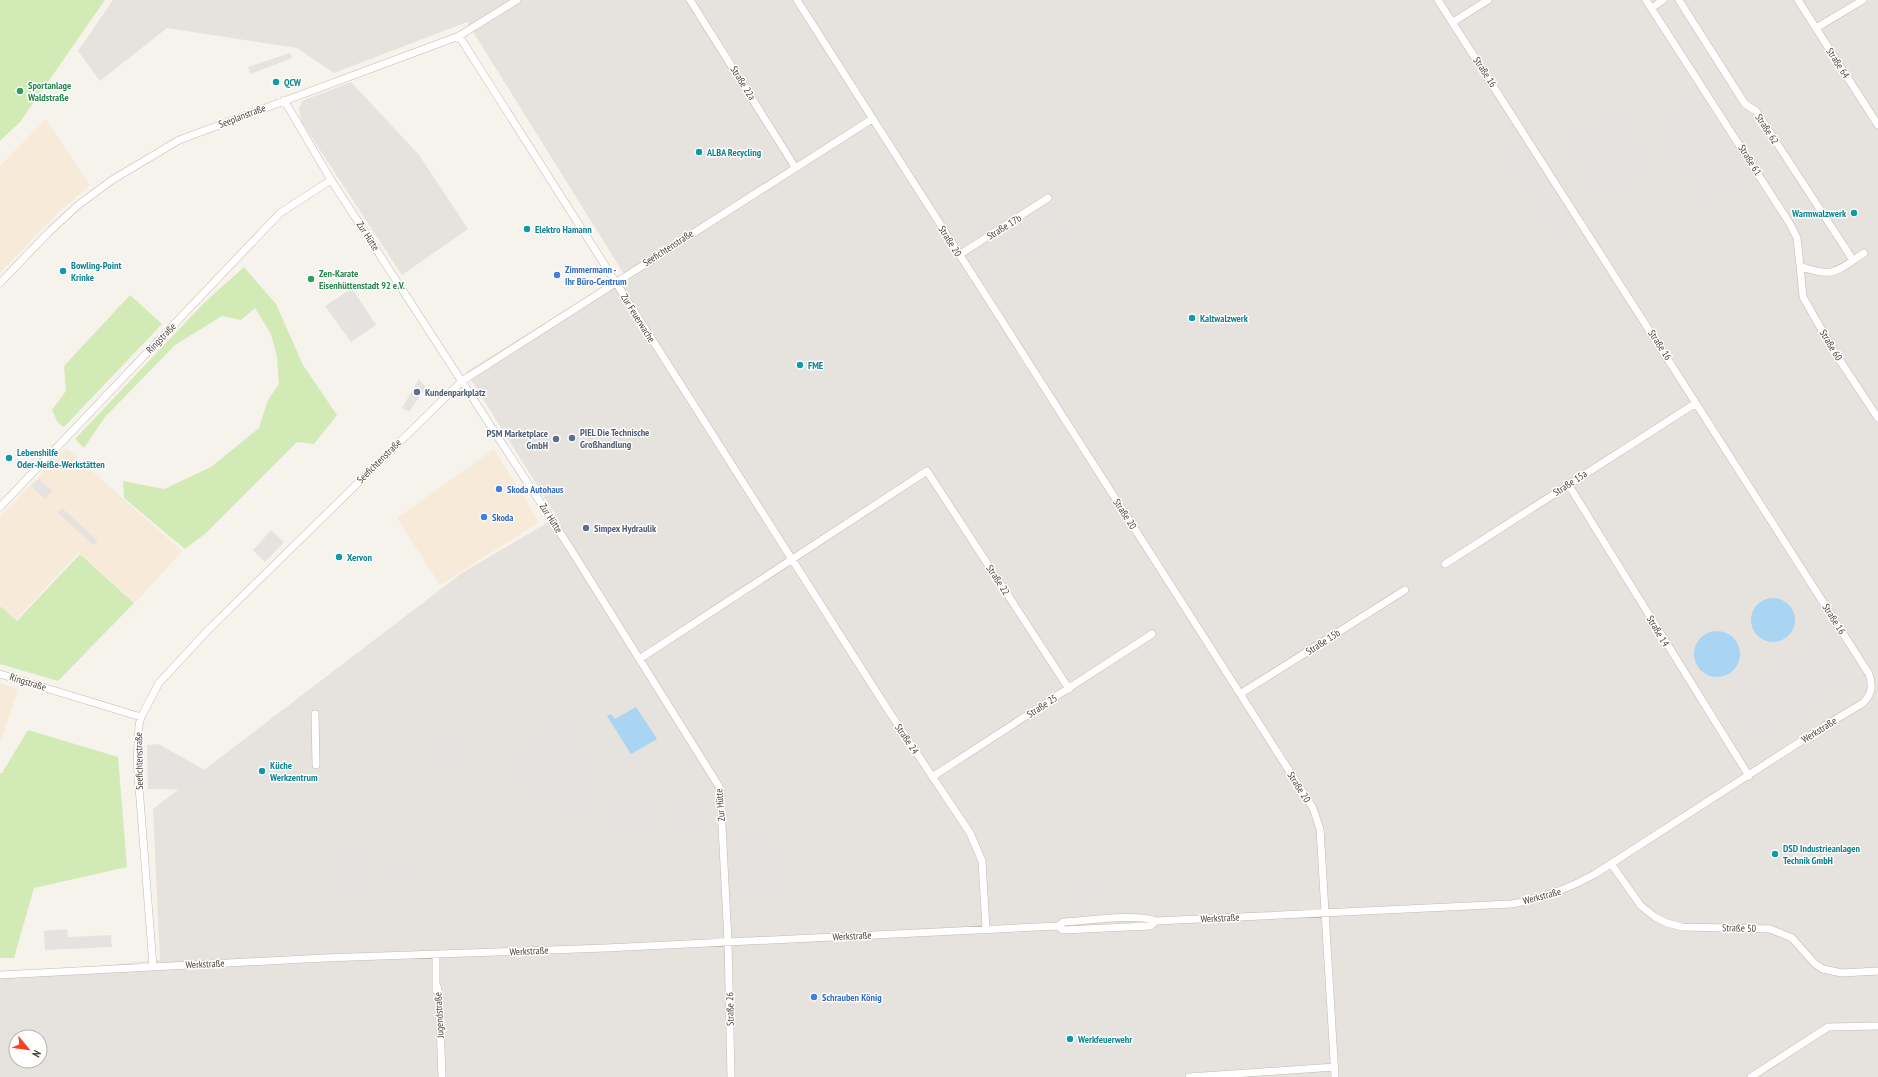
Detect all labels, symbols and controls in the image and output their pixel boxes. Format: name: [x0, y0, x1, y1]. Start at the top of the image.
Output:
street label: Straße 64: [1823, 45, 1853, 81]
street label: Straße 16: [1470, 54, 1500, 90]
street label: Straße 22a: [727, 63, 759, 103]
place label: QCW: [284, 76, 302, 89]
marker: QCW: [271, 77, 281, 87]
place label: Sportanlage Waldstraße: [27, 79, 71, 104]
marker: Sportanlage Waldstraße: [15, 86, 25, 96]
street label: Seeplanstraße: [217, 101, 267, 131]
street label: Straße 62: [1752, 111, 1782, 147]
street label: Straße 61: [1736, 142, 1764, 178]
place label: ALBA Recycling: [706, 146, 762, 159]
marker: ALBA Recycling: [694, 147, 704, 157]
place label: Warmwalzwerk: [1791, 207, 1847, 220]
marker: Warmwalzwerk: [1849, 208, 1859, 218]
street label: Straße 17b: [984, 211, 1024, 243]
street label: Zur Hütte: [354, 219, 382, 253]
place label: Elektro Hamann: [535, 223, 592, 236]
street label: Straße 20: [936, 223, 965, 259]
marker: Elektro Hamann: [522, 224, 532, 234]
street label: Seefichtenstraße: [640, 227, 696, 269]
place label: Bowling-Point Krinke: [71, 259, 121, 284]
place label: Zimmermann - Ihr Büro-Centrum: [565, 263, 627, 288]
marker: Bowling-Point Krinke: [58, 266, 68, 276]
place label: Zen-Karate Eisenhüttenstadt 92 e.V.: [319, 267, 405, 292]
marker: Zimmermann - Ihr Büro-Centrum: [552, 270, 562, 280]
marker: Zen-Karate Eisenhüttenstadt 92 e.V.: [306, 274, 316, 284]
street label: Zur Feuerwache: [618, 291, 658, 345]
place label: Kaltwalzwerk: [1200, 312, 1249, 325]
marker: Kaltwalzwerk: [1187, 313, 1197, 323]
street label: Ringstraße: [143, 320, 179, 356]
street label: Straße 16: [1645, 327, 1675, 363]
street label: Straße 60: [1817, 327, 1846, 363]
place label: FME: [808, 359, 823, 372]
marker: FME: [795, 360, 805, 370]
place label: Kundenparkplatz: [425, 386, 486, 399]
marker: Kundenparkplatz: [412, 387, 422, 397]
place label: PIEL Die Technische Großhandlung: [580, 426, 649, 451]
place label: PSM Marketplace GmbH: [487, 427, 548, 452]
marker: PIEL Die Technische Großhandlung: [567, 433, 577, 443]
marker: PSM Marketplace GmbH: [551, 434, 561, 444]
street label: Seefichtenstraße: [354, 436, 404, 486]
place label: Lebenshilfe Oder-Neiße-Werkstätten: [17, 446, 105, 471]
marker: Lebenshilfe Oder-Neiße-Werkstätten: [4, 453, 14, 463]
street label: Straße 15a: [1551, 467, 1589, 499]
place label: Skoda Autohaus: [507, 483, 564, 496]
marker: Skoda Autohaus: [494, 484, 504, 494]
street label: Straße 20: [1110, 496, 1140, 532]
street label: Zur Hütte: [537, 501, 565, 535]
place label: Skoda: [492, 511, 513, 524]
marker: Skoda: [479, 512, 489, 522]
place label: Simpex Hydraulik: [594, 522, 657, 535]
marker: Simpex Hydraulik: [581, 523, 591, 533]
place label: Xervon: [347, 551, 372, 564]
marker: Xervon: [334, 552, 344, 562]
street label: Straße 22: [983, 562, 1013, 598]
street label: Straße 16: [1820, 601, 1849, 637]
street label: Straße 14: [1644, 613, 1673, 649]
street label: Straße 15b: [1303, 626, 1343, 658]
street label: Ringstraße: [8, 670, 48, 694]
street label: Straße 25: [1024, 691, 1060, 721]
street label: Werkstraße: [1799, 714, 1839, 746]
street label: Straße 24: [892, 721, 922, 757]
street label: Seefichtenstraße: [132, 732, 146, 790]
place label: Küche Werkzentrum: [269, 759, 318, 784]
marker: Küche Werkzentrum: [257, 766, 267, 776]
street label: Straße 20: [1285, 769, 1314, 805]
street label: Zur Hütte: [712, 788, 728, 822]
place label: DSD Industrieanlagen Technik GmbH: [1783, 842, 1861, 867]
marker: DSD Industrieanlagen Technik GmbH: [1770, 849, 1780, 859]
street label: Werkstraße: [1521, 885, 1563, 907]
street label: Werkstraße: [1200, 910, 1240, 926]
street label: Straße 50: [1722, 921, 1757, 935]
street label: Werkstraße: [832, 928, 872, 944]
street label: Werkstraße: [509, 943, 549, 959]
street label: Werkstraße: [185, 956, 225, 972]
street label: Straße 26: [723, 991, 737, 1026]
place label: Schrauben König: [822, 991, 882, 1004]
street label: Jugendstraße: [431, 992, 447, 1039]
marker: Schrauben König: [809, 992, 819, 1002]
north arrow: [8, 1029, 48, 1069]
place label: Werkfeuerwehr: [1077, 1033, 1132, 1046]
marker: Werkfeuerwehr: [1065, 1034, 1075, 1044]
text: N: [29, 1048, 44, 1060]

